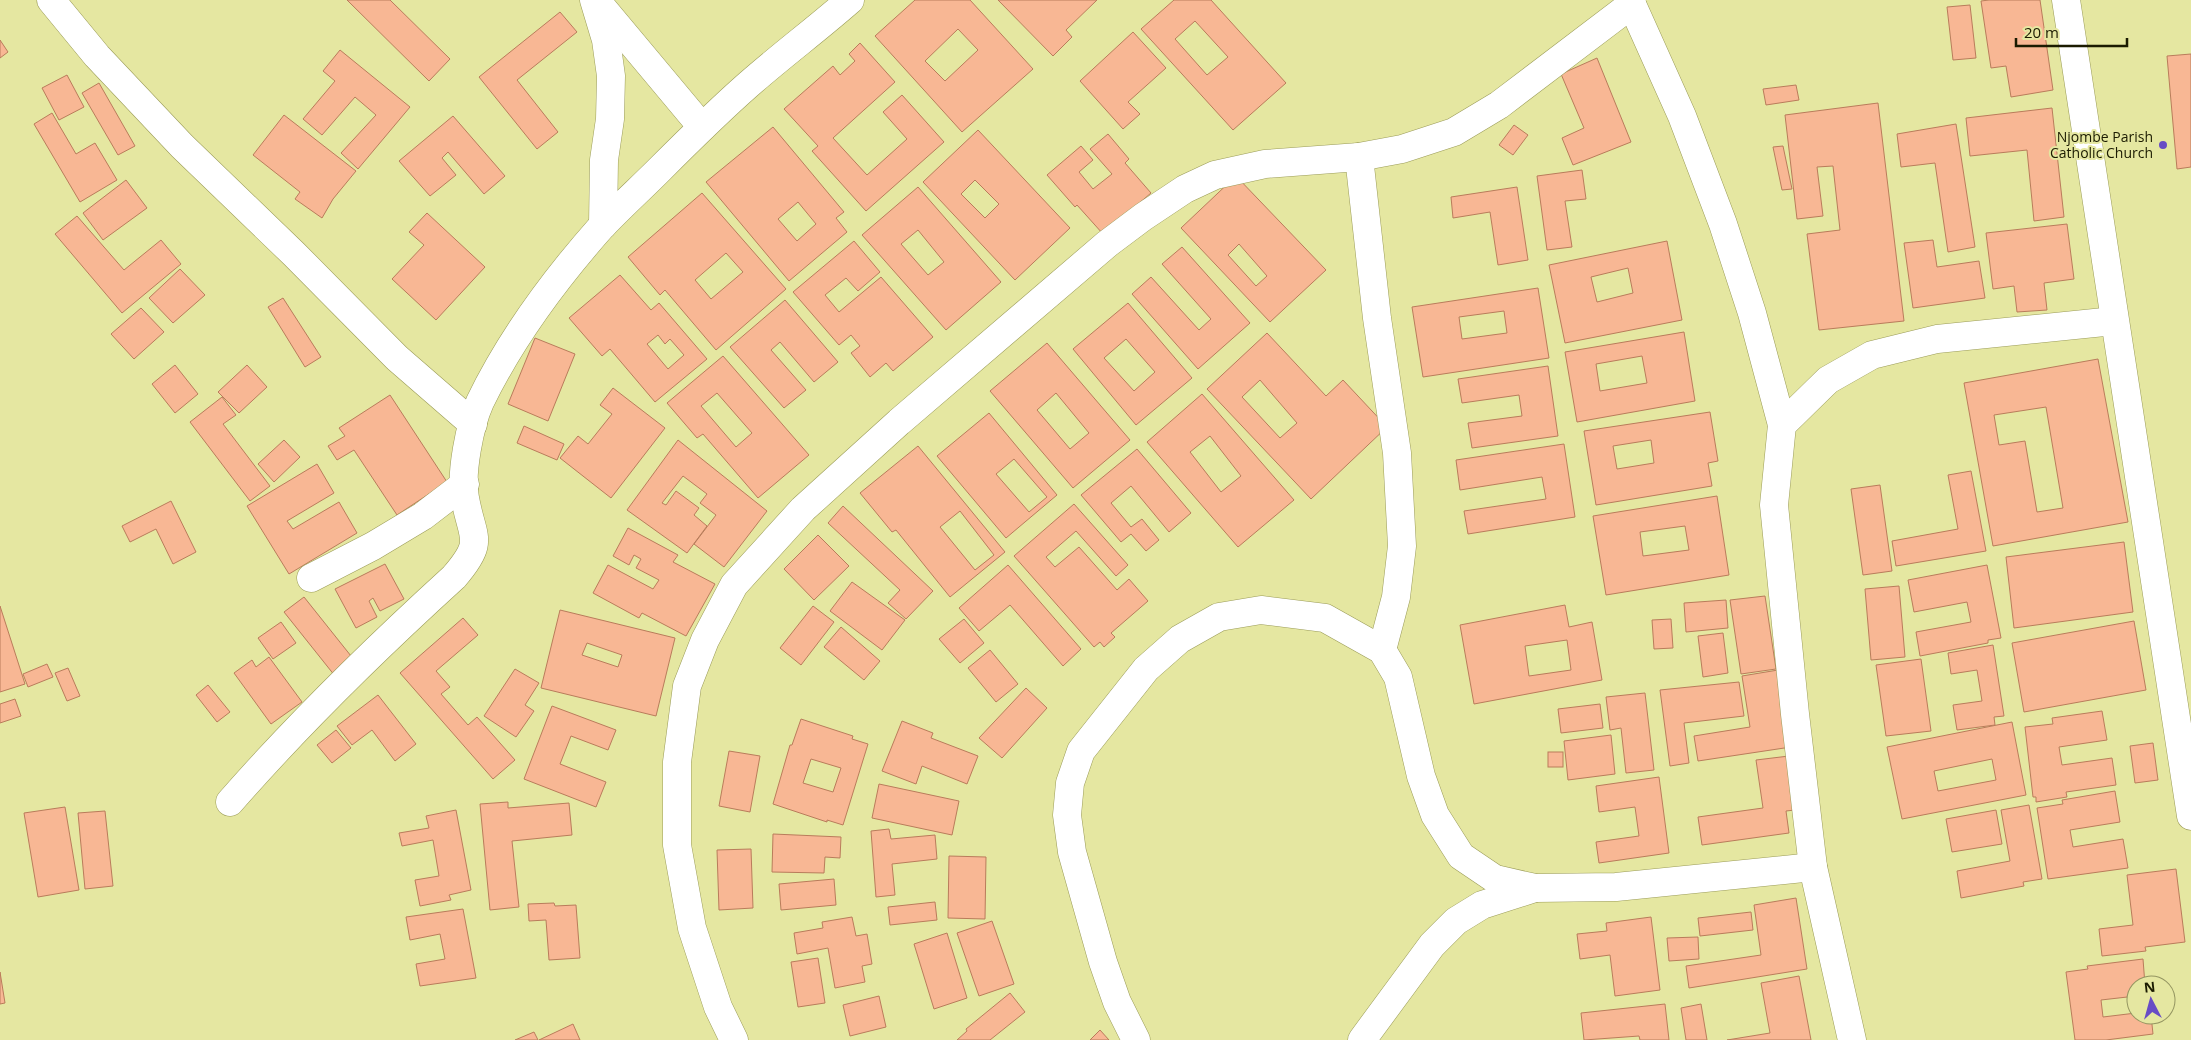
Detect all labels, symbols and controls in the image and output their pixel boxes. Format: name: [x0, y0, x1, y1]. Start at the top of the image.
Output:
scale bar: [2016, 15, 2127, 47]
text: 20 m: [2024, 22, 2059, 42]
place label: Njombe Parish Catholic Church: [2050, 127, 2153, 162]
marker: Njombe Parish Catholic Church: [2157, 139, 2169, 151]
north arrow: [2126, 975, 2176, 1025]
text: N: [2143, 977, 2156, 997]

